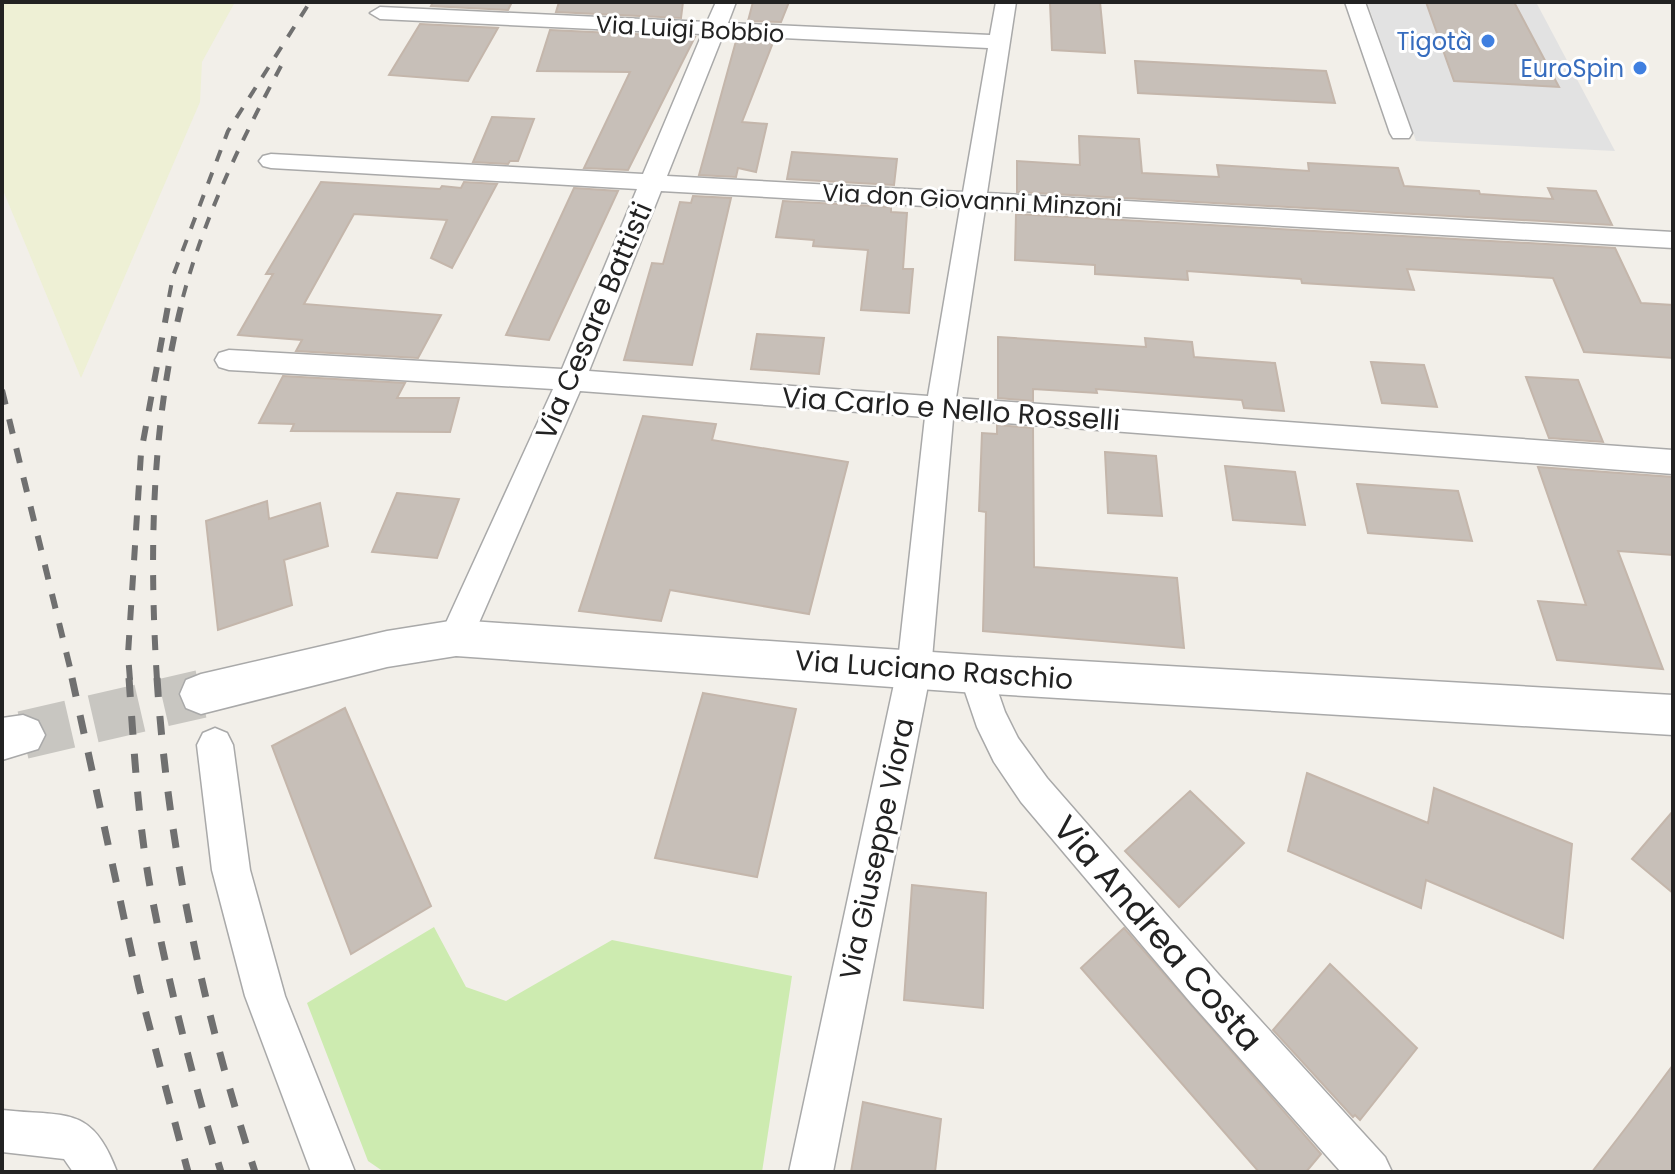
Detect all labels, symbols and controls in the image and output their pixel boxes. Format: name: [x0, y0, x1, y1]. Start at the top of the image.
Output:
street label: Via Luigi Bobbio: [595, 8, 785, 50]
place label: Tigotà: [1397, 25, 1472, 58]
marker: Tigotà: [1479, 32, 1497, 50]
place label: EuroSpin: [1520, 52, 1624, 85]
marker: EuroSpin: [1631, 59, 1649, 77]
street label: Via don Giovanni Minzoni: [821, 176, 1123, 224]
street label: Via Cesare Battisti: [526, 196, 662, 446]
street label: Via Carlo e Nello Rosselli: [781, 378, 1121, 440]
street label: Via Luciano Raschio: [794, 641, 1074, 699]
street label: Via Giuseppe Viora: [830, 715, 924, 983]
street label: Via Andrea Costa: [1042, 805, 1274, 1061]

